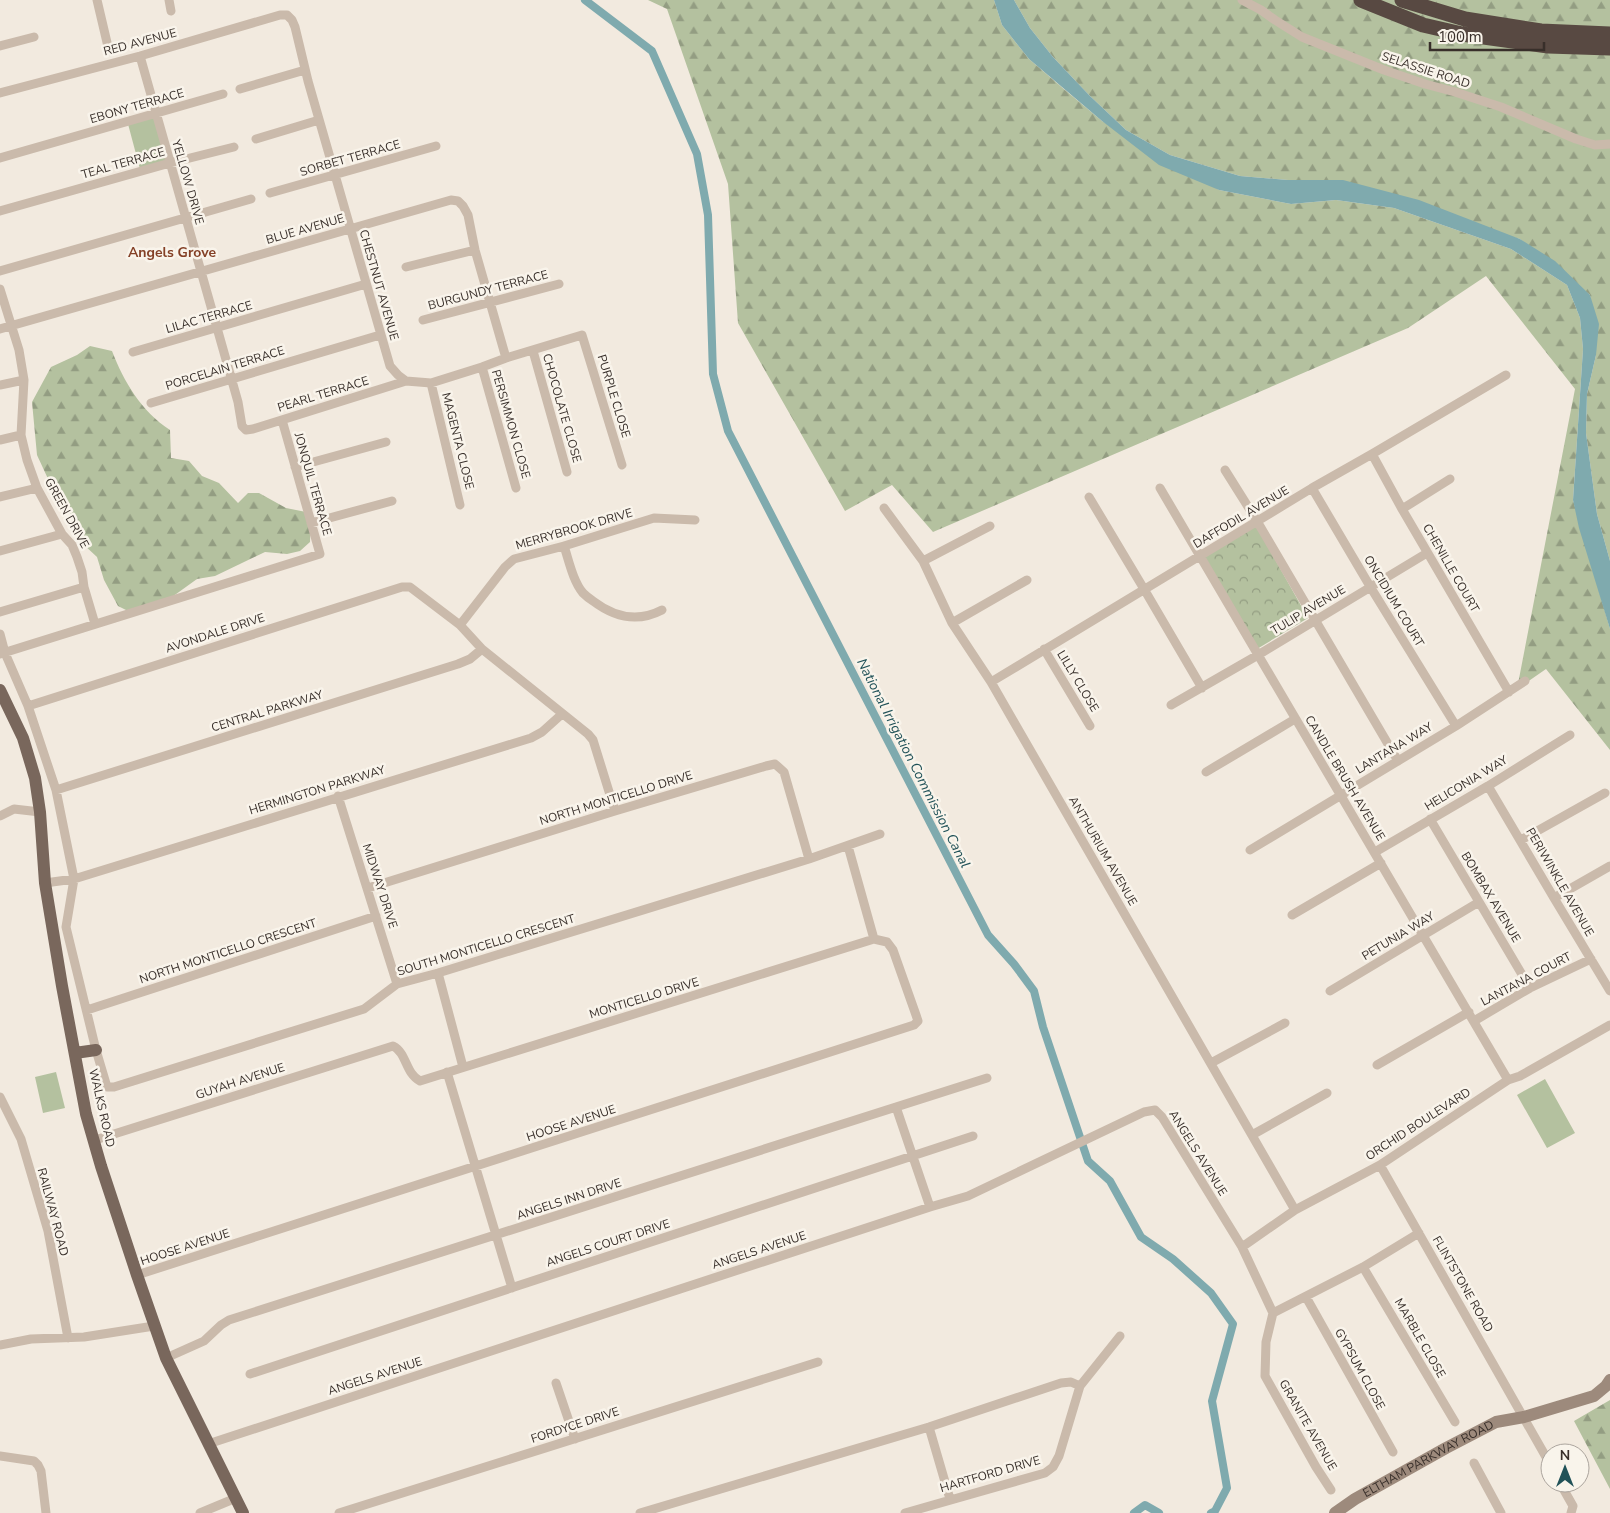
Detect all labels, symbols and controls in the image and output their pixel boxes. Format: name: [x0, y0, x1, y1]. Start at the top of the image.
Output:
scale bar: [1430, 20, 1544, 52]
street label: RED AVENUE: [102, 25, 178, 59]
text: 100 m: [1438, 27, 1482, 47]
street label: SELASSIE ROAD: [1380, 48, 1472, 92]
street label: EBONY TERRACE: [88, 85, 186, 127]
street label: SORBET TERRACE: [298, 136, 402, 180]
street label: YELLOW DRIVE: [168, 137, 208, 226]
street label: TEAL TERRACE: [79, 143, 167, 183]
street label: BLUE AVENUE: [264, 210, 346, 248]
street label: CHESTNUT AVENUE: [356, 228, 402, 342]
district label: Angels Grove: [128, 243, 216, 262]
street label: BURGUNDY TERRACE: [426, 266, 550, 314]
street label: LILAC TERRACE: [164, 297, 254, 337]
street label: PORCELAIN TERRACE: [164, 342, 286, 394]
street label: CHOCOLATE CLOSE: [539, 352, 585, 464]
street label: PURPLE CLOSE: [594, 352, 634, 440]
street label: PERSIMMON CLOSE: [488, 368, 534, 480]
street label: PEARL TERRACE: [275, 373, 371, 415]
street label: MAGENTA CLOSE: [438, 391, 478, 491]
street label: JONQUIL TERRACE: [290, 430, 335, 537]
street label: GREEN DRIVE: [41, 475, 93, 551]
street label: DAFFODIL AVENUE: [1190, 482, 1292, 552]
street label: MERRYBROOK DRIVE: [514, 505, 634, 553]
street label: CHENILLE COURT: [1419, 521, 1483, 616]
street label: ONCIDIUM COURT: [1360, 552, 1428, 650]
street label: TULIP AVENUE: [1268, 581, 1348, 639]
street label: AVONDALE DRIVE: [163, 609, 267, 657]
street label: LILLY CLOSE: [1053, 647, 1103, 715]
water label: National Irrigation Commission Canal: [852, 655, 975, 871]
street label: CENTRAL PARKWAY: [209, 686, 326, 736]
street label: CANDLE BRUSH AVENUE: [1301, 712, 1389, 844]
street label: LANTANA WAY: [1352, 718, 1436, 777]
street label: HELICONIA WAY: [1422, 751, 1511, 814]
street label: HERMINGTON PARKWAY: [247, 761, 388, 818]
street label: NORTH MONTICELLO DRIVE: [538, 767, 694, 829]
street label: ANTHURIUM AVENUE: [1065, 793, 1141, 909]
street label: PERIWINKLE AVENUE: [1522, 825, 1598, 939]
street label: MIDWAY DRIVE: [359, 842, 401, 930]
street label: BOMBAX AVENUE: [1458, 849, 1524, 945]
street label: PETUNIA WAY: [1359, 908, 1438, 964]
street label: SOUTH MONTICELLO CRESCENT: [395, 910, 577, 980]
street label: NORTH MONTICELLO CRESCENT: [137, 915, 319, 987]
street label: LANTANA COURT: [1478, 948, 1575, 1010]
street label: MONTICELLO DRIVE: [587, 974, 701, 1022]
street label: GUYAH AVENUE: [193, 1059, 287, 1103]
street label: WALKS ROAD: [85, 1067, 119, 1149]
street label: ORCHID BOULEVARD: [1362, 1084, 1474, 1164]
street label: HOOSE AVENUE: [524, 1101, 618, 1145]
street label: ANGELS AVENUE: [1165, 1107, 1231, 1199]
street label: RAILWAY ROAD: [34, 1166, 72, 1258]
street label: ANGELS INN DRIVE: [515, 1175, 623, 1223]
street label: ANGELS COURT DRIVE: [544, 1215, 672, 1271]
street label: HOOSE AVENUE: [138, 1225, 232, 1269]
street label: ANGELS AVENUE: [710, 1227, 808, 1273]
street label: FLINTSTONE ROAD: [1429, 1233, 1497, 1335]
street label: MARBLE CLOSE: [1391, 1295, 1449, 1381]
street label: GYPSUM CLOSE: [1331, 1325, 1389, 1413]
street label: ANGELS AVENUE: [326, 1353, 424, 1399]
street label: GRANITE AVENUE: [1275, 1377, 1341, 1473]
street label: FORDYCE DRIVE: [529, 1403, 621, 1447]
street label: ELTHAM PARKWAY ROAD: [1360, 1417, 1497, 1501]
north arrow: [1540, 1443, 1590, 1493]
text: N: [1560, 1446, 1570, 1465]
street label: HARTFORD DRIVE: [938, 1452, 1042, 1496]

